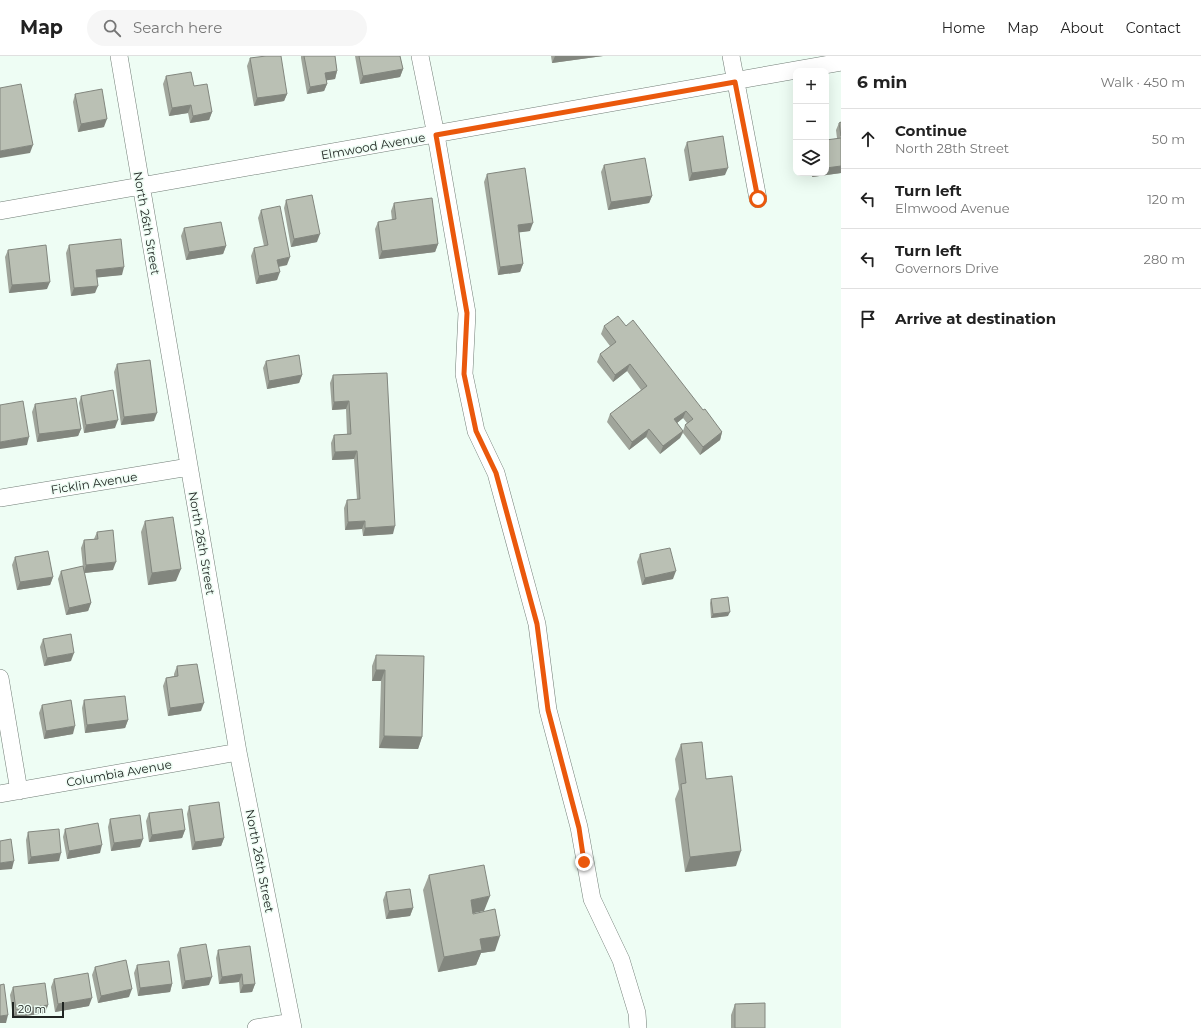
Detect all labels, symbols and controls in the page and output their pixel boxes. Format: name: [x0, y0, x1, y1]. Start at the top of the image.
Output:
search box: [87, 10, 367, 46]
text: Map: [20, 16, 63, 39]
icon: search: [101, 17, 123, 39]
text: Search here: [133, 18, 222, 37]
text: Home: [942, 19, 985, 37]
text: Map: [1007, 19, 1038, 37]
text: About: [1060, 19, 1104, 37]
text: Contact: [1126, 19, 1181, 37]
map controls: [793, 68, 829, 176]
button: +: [793, 68, 829, 104]
text: 6 min: [857, 72, 907, 92]
text: Walk · 450 m: [1101, 74, 1185, 90]
button: −: [793, 104, 829, 140]
text: Continue: [895, 121, 967, 140]
icon: ahead: [857, 128, 879, 150]
street label: Elmwood Avenue: [320, 129, 426, 163]
text: 50 m: [1152, 131, 1185, 147]
button: layers: [793, 140, 829, 176]
text: North 28th Street: [895, 140, 1009, 156]
street label: North 26th Street: [131, 170, 164, 276]
text: Turn left: [895, 181, 962, 200]
icon: left: [857, 188, 879, 210]
route start: [749, 190, 767, 208]
text: 120 m: [1147, 191, 1185, 207]
text: Elmwood Avenue: [895, 200, 1010, 216]
text: Turn left: [895, 241, 962, 260]
icon: left: [857, 248, 879, 270]
text: 280 m: [1144, 251, 1185, 267]
text: Governors Drive: [895, 260, 999, 276]
icon: arrive: [857, 308, 879, 330]
text: Arrive at destination: [895, 309, 1056, 328]
street label: Ficklin Avenue: [50, 469, 138, 497]
street label: North 26th Street: [186, 490, 219, 596]
street label: Columbia Avenue: [65, 756, 173, 790]
street label: North 26th Street: [243, 808, 277, 914]
route end: [575, 853, 593, 871]
scale bar: [12, 1000, 64, 1019]
text: 20 m: [18, 1002, 46, 1016]

